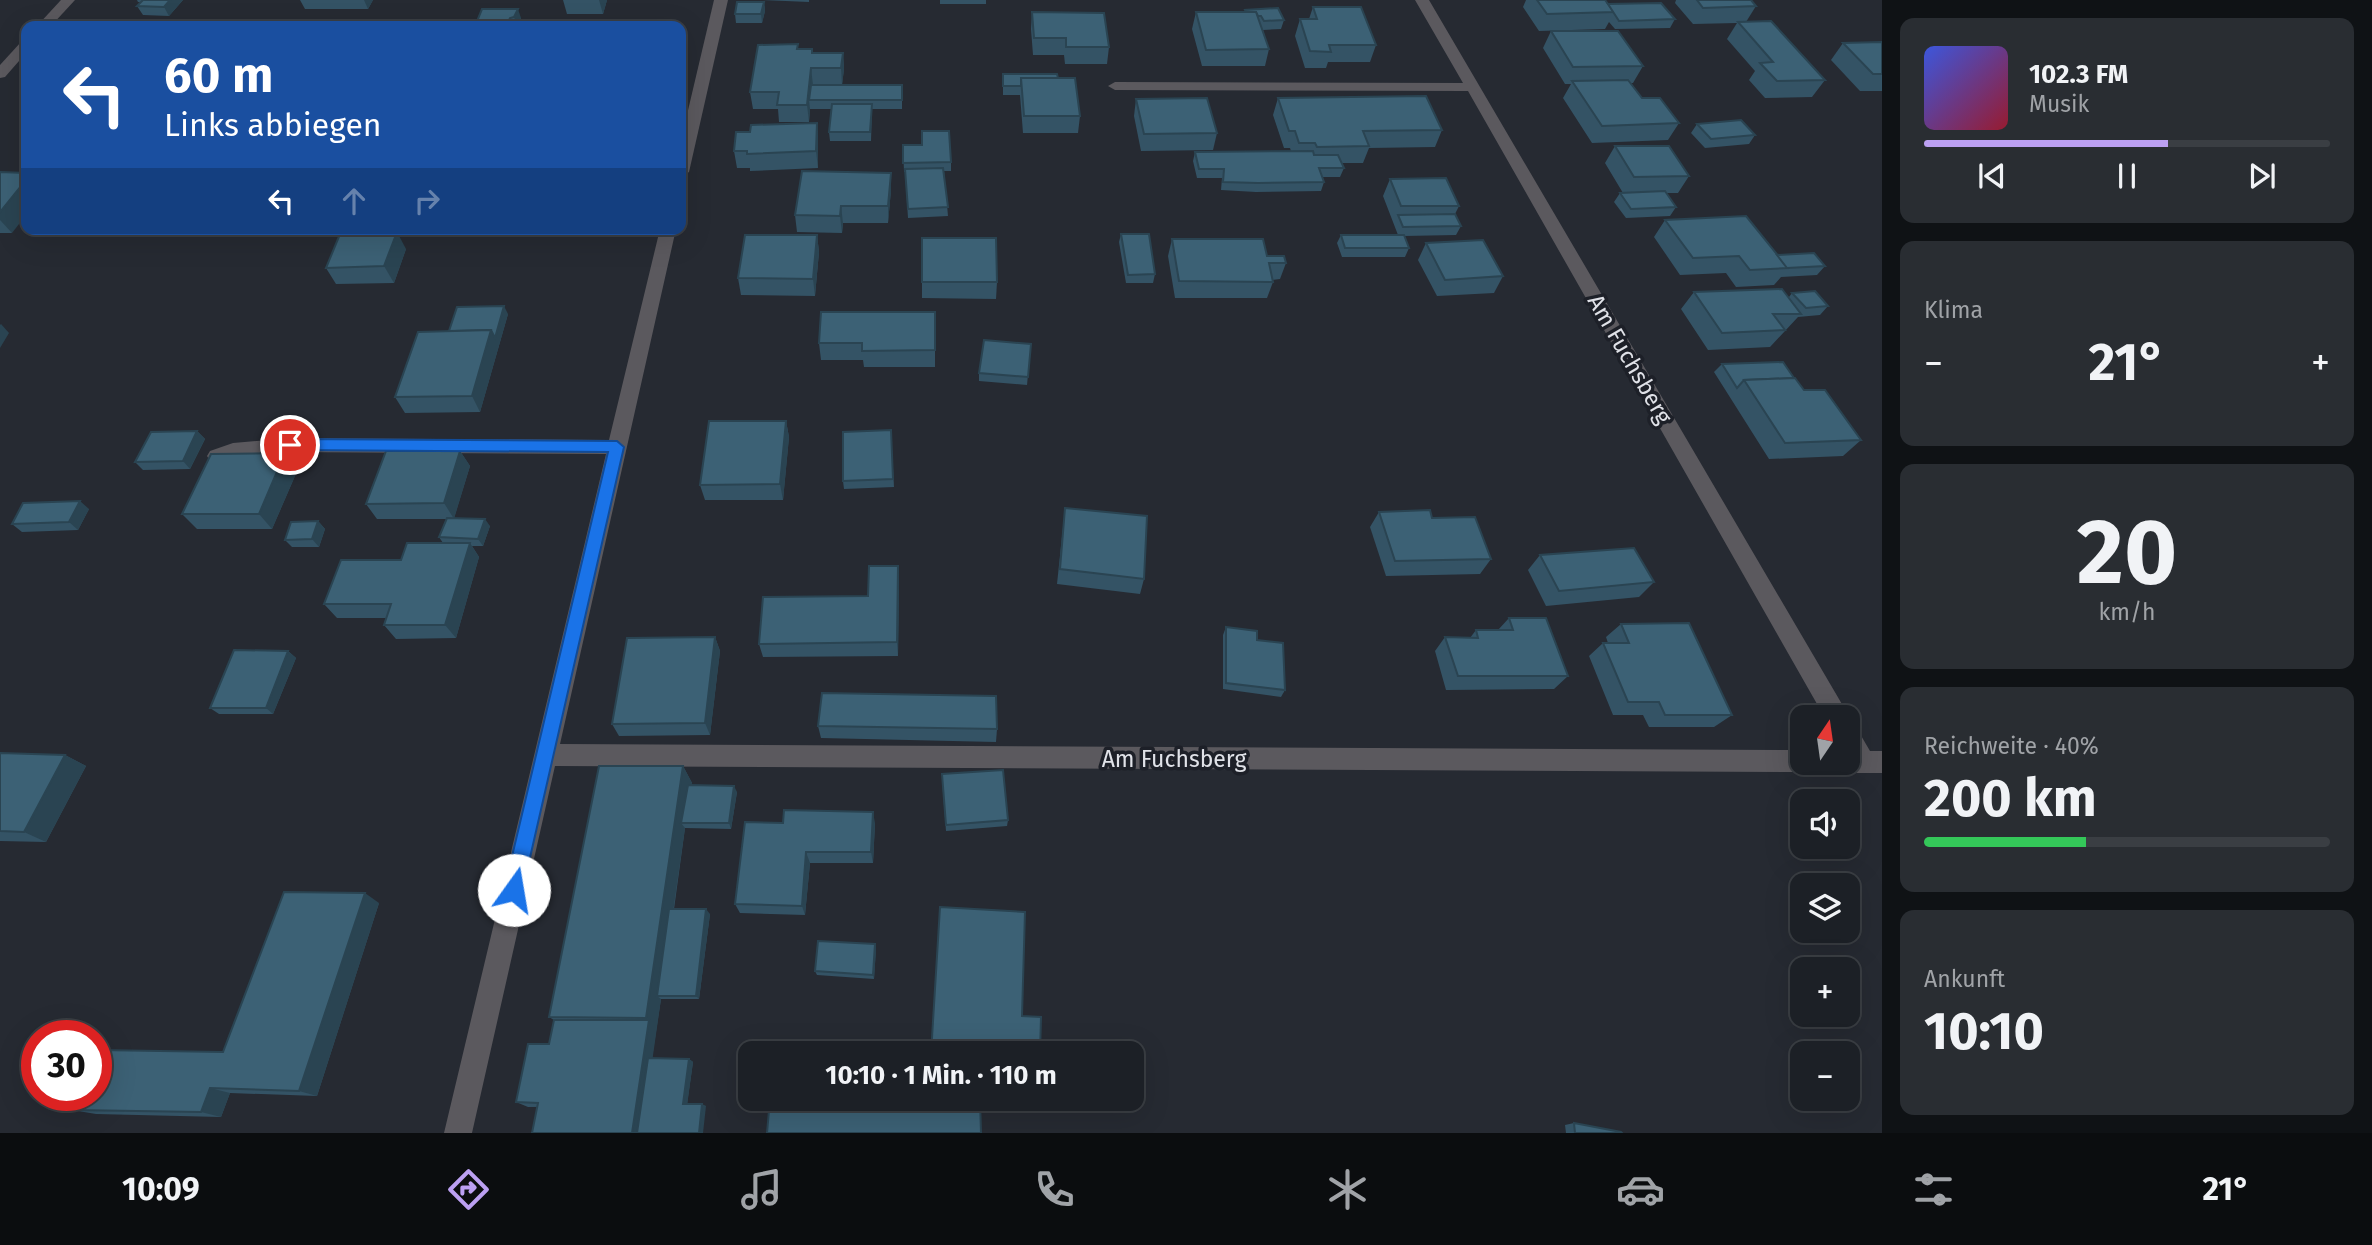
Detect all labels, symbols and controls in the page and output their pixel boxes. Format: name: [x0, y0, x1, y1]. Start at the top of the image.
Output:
text: 60 m: [164, 46, 273, 105]
icon: left: [49, 49, 140, 140]
text: 102.3 FM: [2029, 59, 2128, 90]
text: Musik: [2029, 90, 2089, 118]
text: Links abbiegen: [164, 106, 382, 144]
icon: previous: [1973, 157, 2011, 195]
icon: pause: [2108, 157, 2146, 195]
icon: next: [2243, 157, 2281, 195]
icon: left: [262, 182, 300, 220]
icon: ahead: [335, 182, 373, 220]
icon: right: [408, 182, 446, 220]
street label: Am Fuchsberg: [1582, 289, 1678, 429]
text: Klima: [1924, 296, 1983, 324]
text: 21°: [2089, 331, 2166, 394]
text: −: [1924, 340, 1943, 386]
text: +: [2311, 340, 2330, 386]
pin: [260, 415, 320, 475]
icon: arrive: [271, 426, 309, 464]
text: 20: [2077, 498, 2177, 607]
text: km/h: [2099, 598, 2155, 626]
north arrow: [1790, 705, 1860, 775]
map controls: [1790, 705, 1860, 1111]
text: Reichweite · 40%: [1924, 732, 2099, 760]
street label: Am Fuchsberg: [1102, 745, 1246, 773]
text: 200 km: [1924, 767, 2097, 830]
button: sound: [1790, 789, 1860, 859]
position arrow: [477, 853, 551, 927]
button: layers: [1790, 873, 1860, 943]
button: +: [1790, 957, 1860, 1027]
text: Ankunft: [1924, 965, 2005, 993]
text: 10:10: [1924, 1000, 2044, 1063]
speed limit sign: 30: [21, 1020, 112, 1111]
button: −: [1790, 1041, 1860, 1111]
text: 10:10 · 1 Min. · 110 m: [825, 1060, 1057, 1091]
icon: directions: [444, 1165, 493, 1214]
icon: music: [737, 1165, 786, 1214]
icon: phone: [1030, 1165, 1079, 1214]
icon: climate: [1323, 1165, 1372, 1214]
icon: car: [1616, 1165, 1665, 1214]
icon: filters: [1909, 1165, 1958, 1214]
text: 10:09: [122, 1170, 200, 1208]
text: 21°: [2203, 1170, 2250, 1208]

